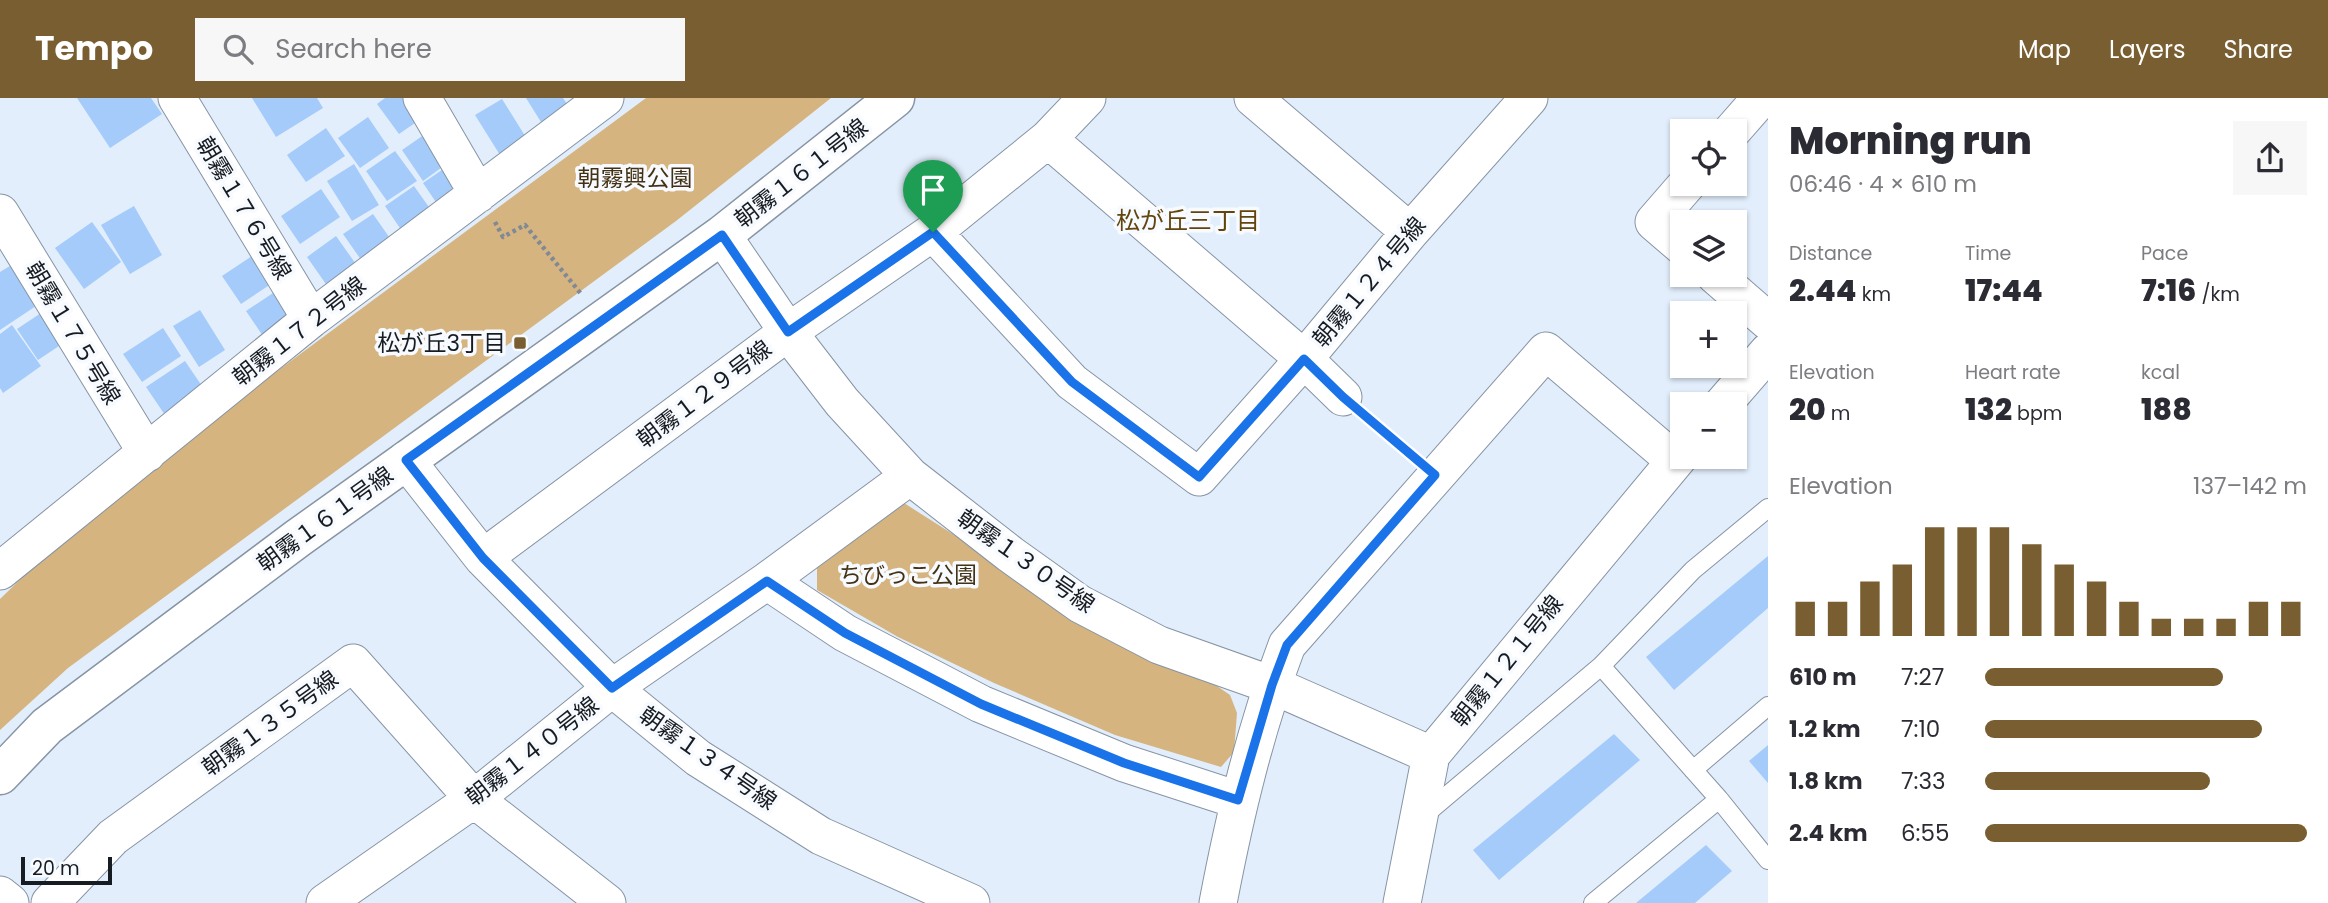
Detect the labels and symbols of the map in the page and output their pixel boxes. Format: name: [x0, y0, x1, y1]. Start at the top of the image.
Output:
street label: 朝霧１６１号線: [728, 111, 874, 235]
street label: 朝霧１７６号線: [189, 131, 299, 285]
pin: [903, 160, 963, 232]
park label: 朝霧興公園: [578, 162, 693, 194]
district label: 松が丘三丁目: [1116, 204, 1260, 237]
street label: 朝霧１２４号線: [1305, 210, 1433, 354]
street label: 朝霧１７５号線: [18, 256, 128, 410]
street label: 朝霧１７２号線: [226, 269, 372, 393]
place label: 松が丘3丁目: [377, 327, 506, 359]
street label: 朝霧１２９号線: [630, 333, 778, 455]
marker: 松が丘3丁目: [512, 335, 528, 351]
street label: 朝霧１６１号線: [250, 459, 400, 579]
street label: 朝霧１３０号線: [951, 502, 1101, 620]
park label: ちびっこ公園: [839, 559, 977, 591]
street label: 朝霧１２１号線: [1444, 588, 1570, 734]
street label: 朝霧１３５号線: [195, 663, 345, 783]
street label: 朝霧１４０号線: [459, 689, 605, 813]
street label: 朝霧１３４号線: [633, 699, 783, 817]
scale bar: [21, 854, 112, 886]

